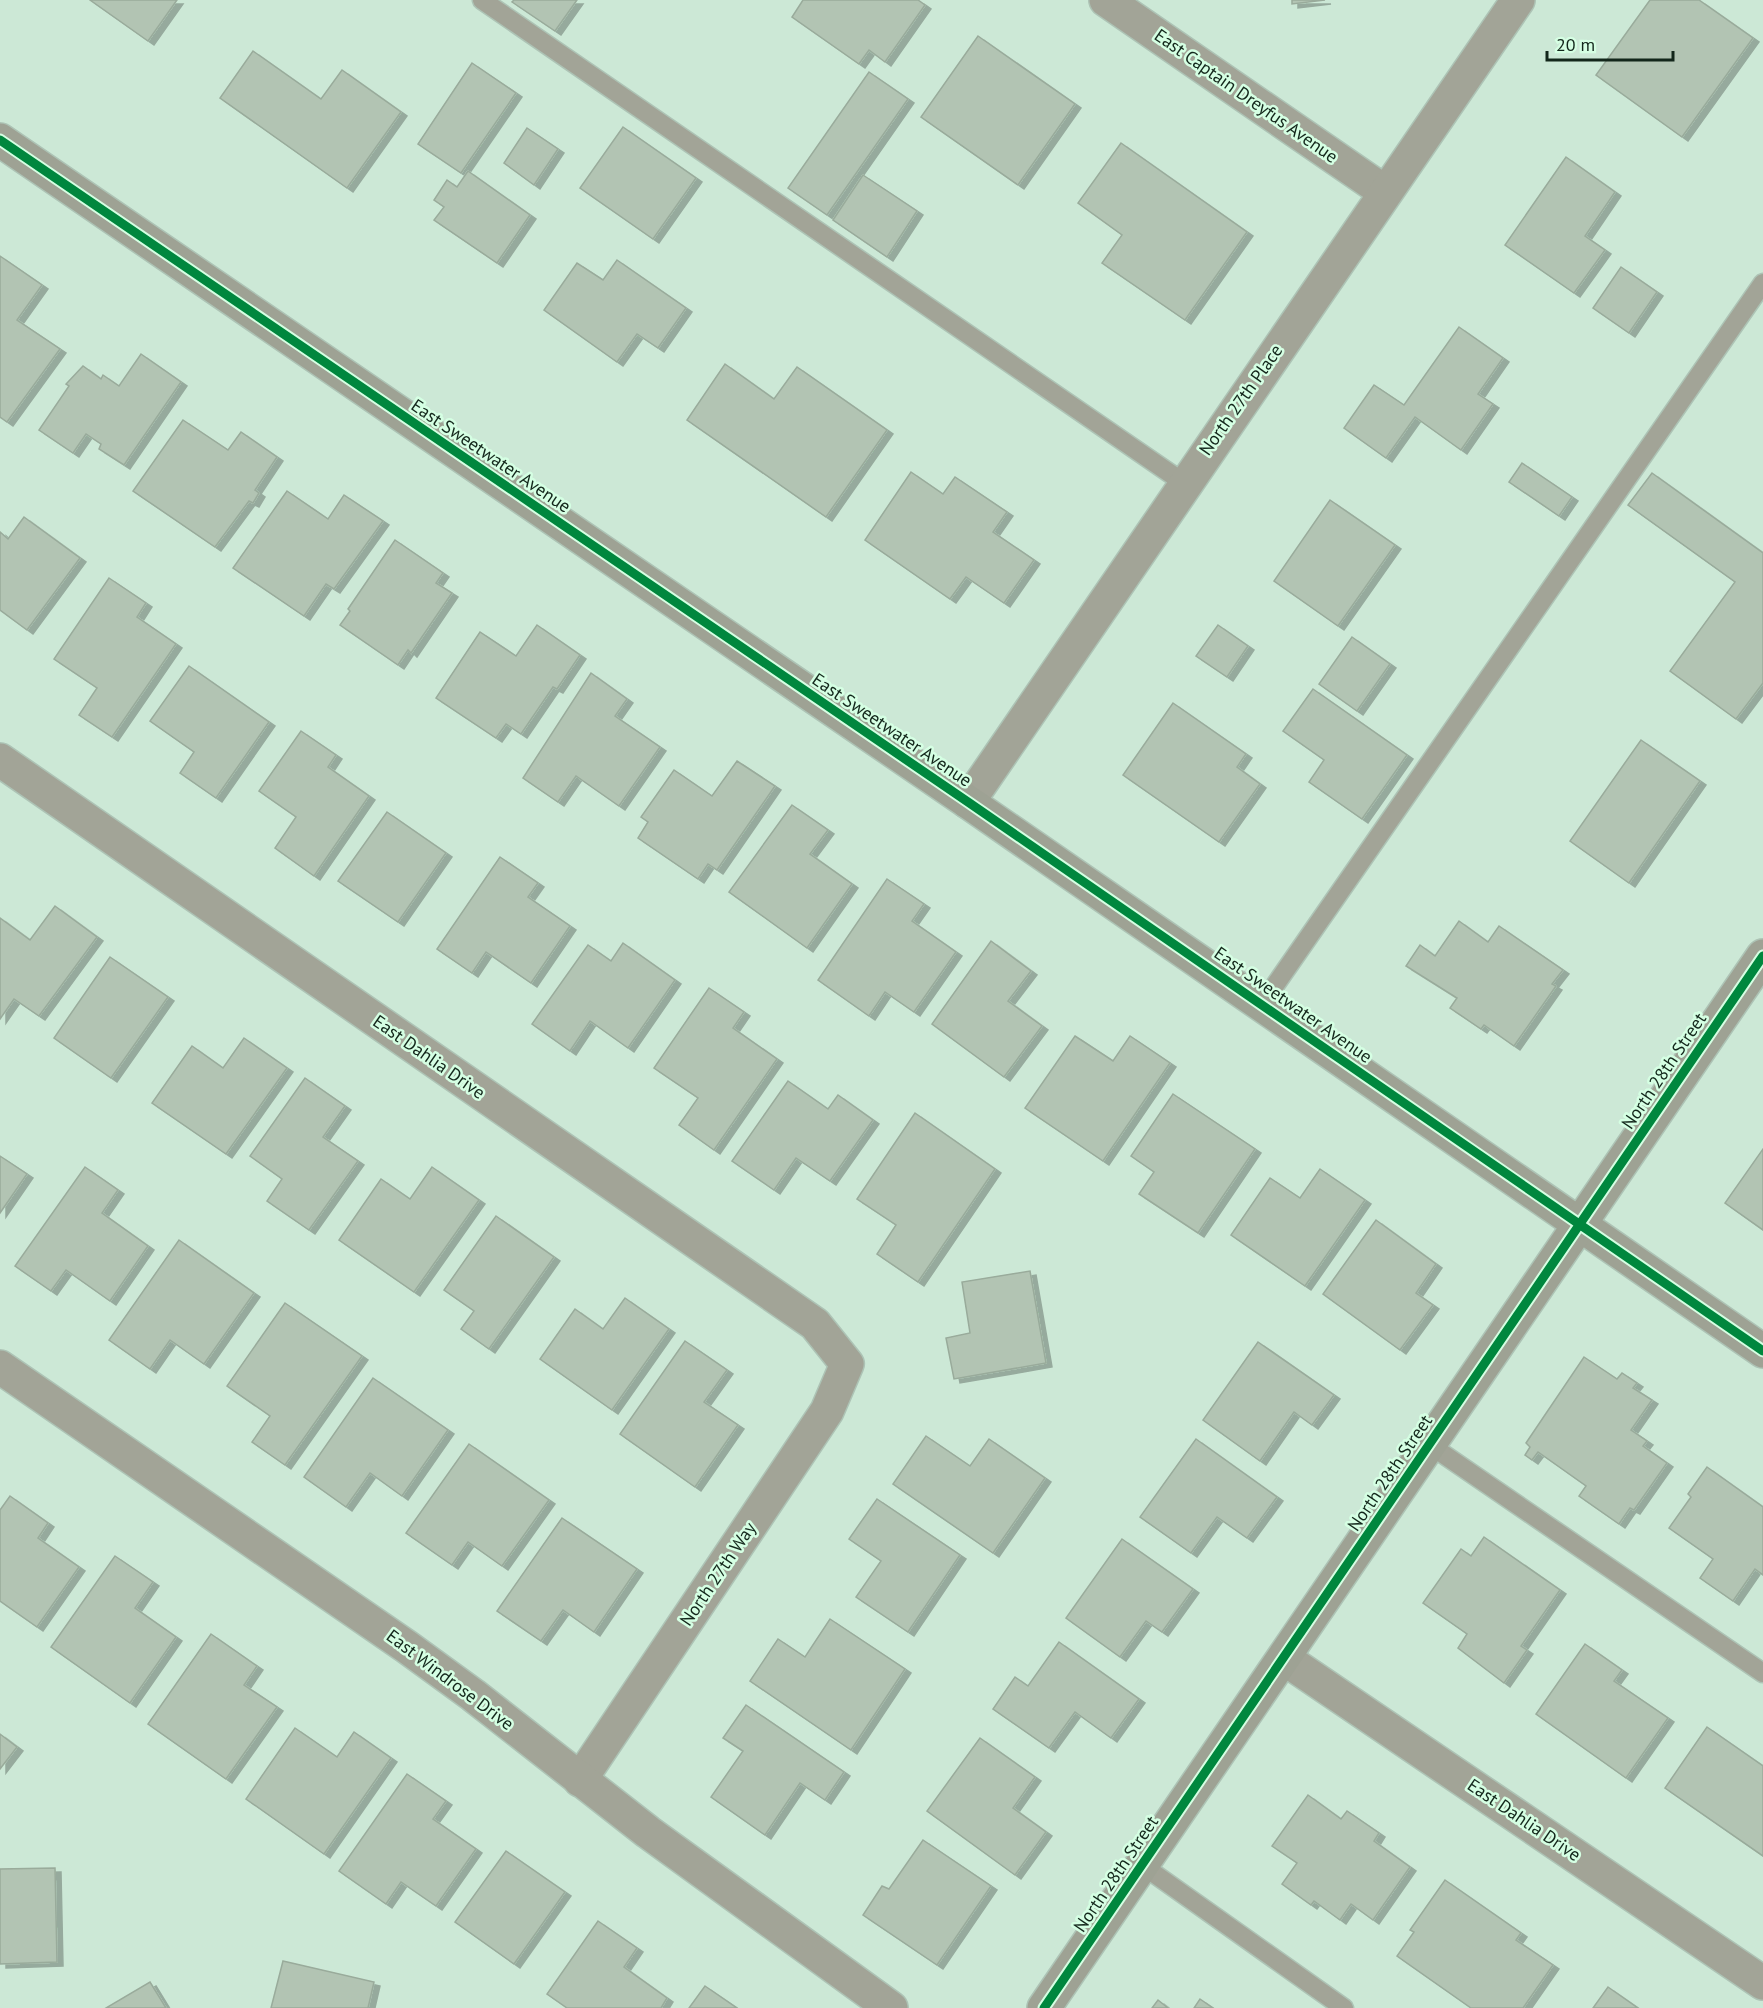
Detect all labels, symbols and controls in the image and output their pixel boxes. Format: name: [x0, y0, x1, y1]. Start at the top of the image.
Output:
street label: East Captain Dreyfus Avenue: [1150, 23, 1342, 168]
scale bar: [1547, 24, 1673, 62]
text: 20 m: [1556, 33, 1595, 56]
street label: North 27th Place: [1194, 340, 1287, 460]
street label: East Sweetwater Avenue: [407, 394, 575, 518]
street label: East Sweetwater Avenue: [808, 668, 976, 792]
street label: East Sweetwater Avenue: [1210, 941, 1377, 1068]
street label: North 28th Street: [1616, 1008, 1711, 1133]
street label: East Dahlia Drive: [369, 1009, 490, 1104]
street label: North 28th Street: [1342, 1410, 1437, 1535]
street label: North 27th Way: [674, 1517, 761, 1630]
street label: East Windrose Drive: [382, 1624, 519, 1735]
street label: East Dahlia Drive: [1463, 1773, 1585, 1866]
street label: North 28th Street: [1068, 1811, 1163, 1936]

